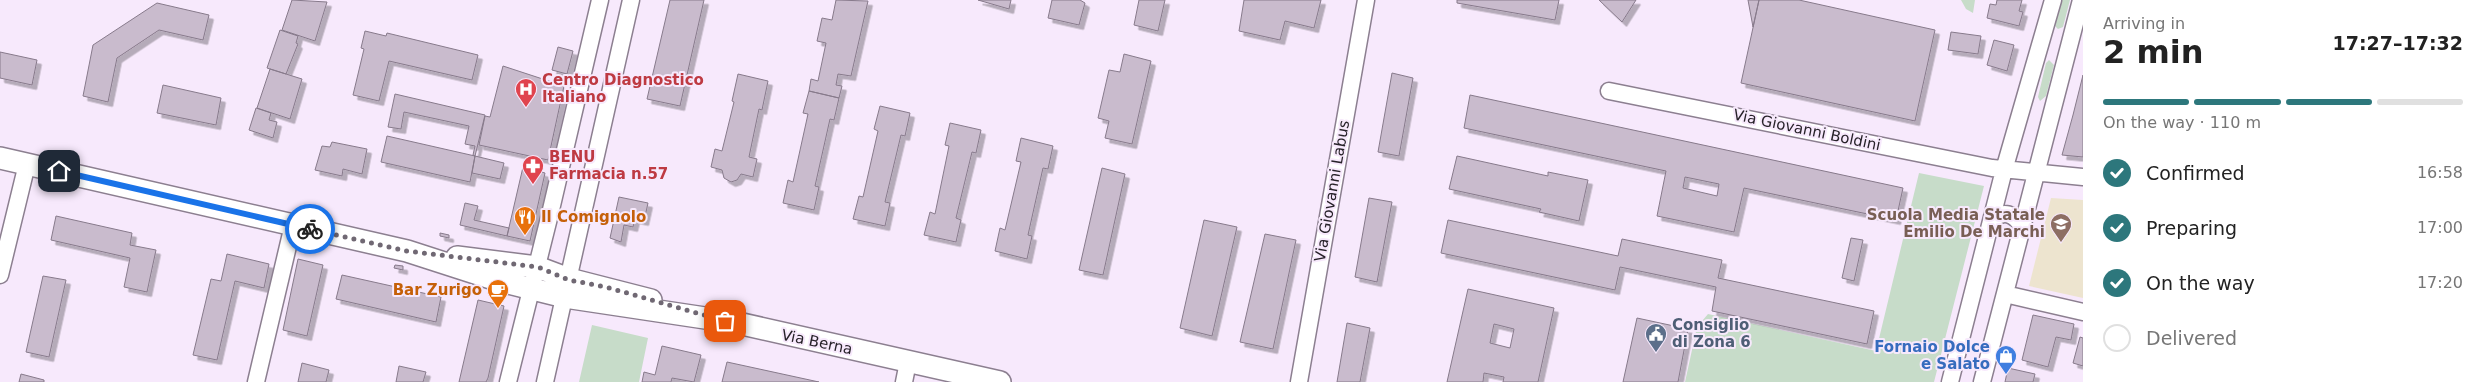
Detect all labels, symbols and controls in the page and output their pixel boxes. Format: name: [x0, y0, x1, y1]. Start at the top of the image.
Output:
text: Arriving in: [2103, 14, 2185, 33]
text: 17:27–17:32: [2333, 32, 2463, 54]
text: 2 min: [2103, 33, 2204, 71]
place label: Centro Diagnostico Italiano: [542, 71, 704, 106]
hospital icon: Centro Diagnostico Italiano: [514, 77, 538, 108]
street label: Via Giovanni Boldini: [1732, 106, 1882, 154]
text: On the way · 110 m: [2103, 113, 2261, 132]
street label: Via Giovanni Labus: [1311, 119, 1353, 263]
place label: BENU Farmacia n.57: [549, 148, 668, 183]
pin: [38, 150, 80, 192]
pharmacy icon: BENU Farmacia n.57: [521, 154, 545, 185]
icon: home: [45, 157, 73, 185]
icon: check: [2103, 159, 2131, 187]
text: Confirmed: [2146, 162, 2245, 184]
text: 16:58: [2417, 163, 2463, 182]
courier: [285, 204, 335, 254]
restaurant icon: Il Comignolo: [513, 205, 537, 236]
place label: Scuola Media Statale Emilio De Marchi: [1867, 206, 2045, 241]
place label: Il Comignolo: [541, 208, 646, 226]
school or university icon: Scuola Media Statale Emilio De Marchi: [2049, 212, 2073, 243]
icon: check: [2103, 214, 2131, 242]
icon: bike: [296, 215, 324, 243]
text: Preparing: [2146, 217, 2237, 239]
text: 17:00: [2417, 218, 2463, 237]
icon: check: [2103, 269, 2131, 297]
text: On the way: [2146, 272, 2255, 294]
text: 17:20: [2417, 273, 2463, 292]
cafe icon: Bar Zurigo: [486, 278, 510, 309]
place label: Bar Zurigo: [393, 281, 482, 299]
pin: [704, 300, 746, 342]
icon: bag: [711, 307, 739, 335]
place label: Consiglio di Zona 6: [1672, 316, 1751, 351]
public building icon: Consiglio di Zona 6: [1644, 322, 1668, 353]
street label: Via Berna: [780, 326, 854, 358]
text: Delivered: [2146, 327, 2237, 349]
place label: Fornaio Dolce e Salato: [1874, 338, 1990, 373]
shop icon: Fornaio Dolce e Salato: [1994, 344, 2018, 375]

